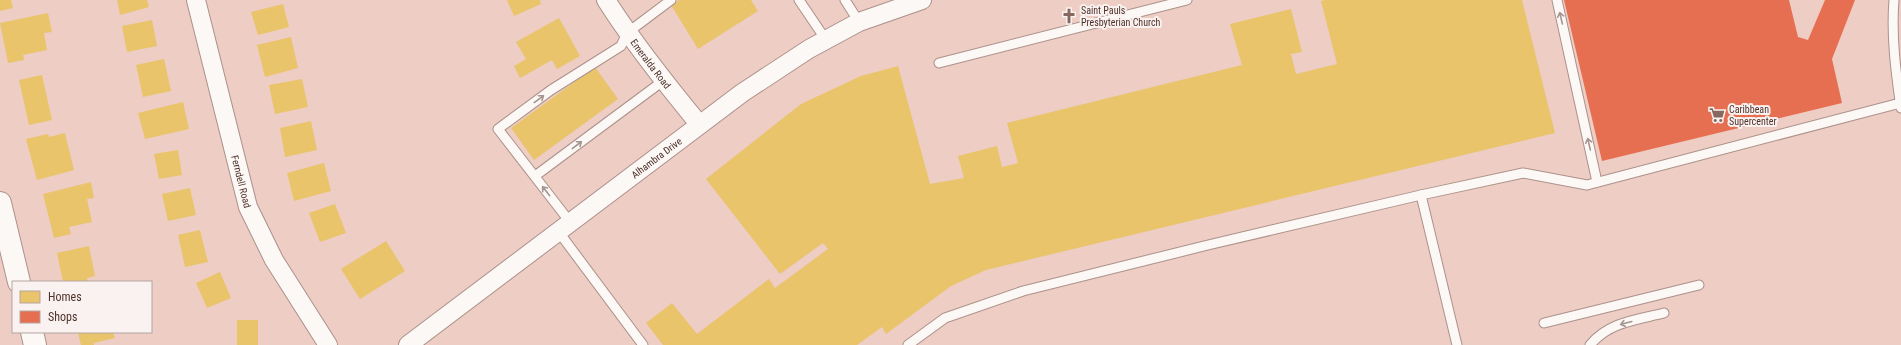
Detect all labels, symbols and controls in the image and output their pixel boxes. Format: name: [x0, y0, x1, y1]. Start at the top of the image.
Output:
place label: Saint Pauls Presbyterian Church: [1081, 5, 1161, 28]
church icon: Saint Pauls Presbyterian Church: [1060, 7, 1078, 25]
one-way arrow: [1556, 11, 1564, 24]
street label: Emeralda Road: [629, 37, 673, 91]
one-way arrow: [534, 95, 545, 103]
place label: Caribbean Supercenter: [1729, 104, 1776, 127]
supermarket icon: Caribbean Supercenter: [1708, 106, 1726, 124]
street label: Alhambra Drive: [629, 135, 684, 180]
one-way arrow: [1584, 138, 1592, 151]
one-way arrow: [572, 140, 583, 149]
street label: Ferndell Road: [230, 154, 253, 209]
one-way arrow: [542, 186, 551, 197]
legend: [12, 281, 152, 333]
text: Homes: [48, 290, 82, 304]
text: Shops: [48, 310, 77, 324]
one-way arrow: [1620, 320, 1633, 327]

